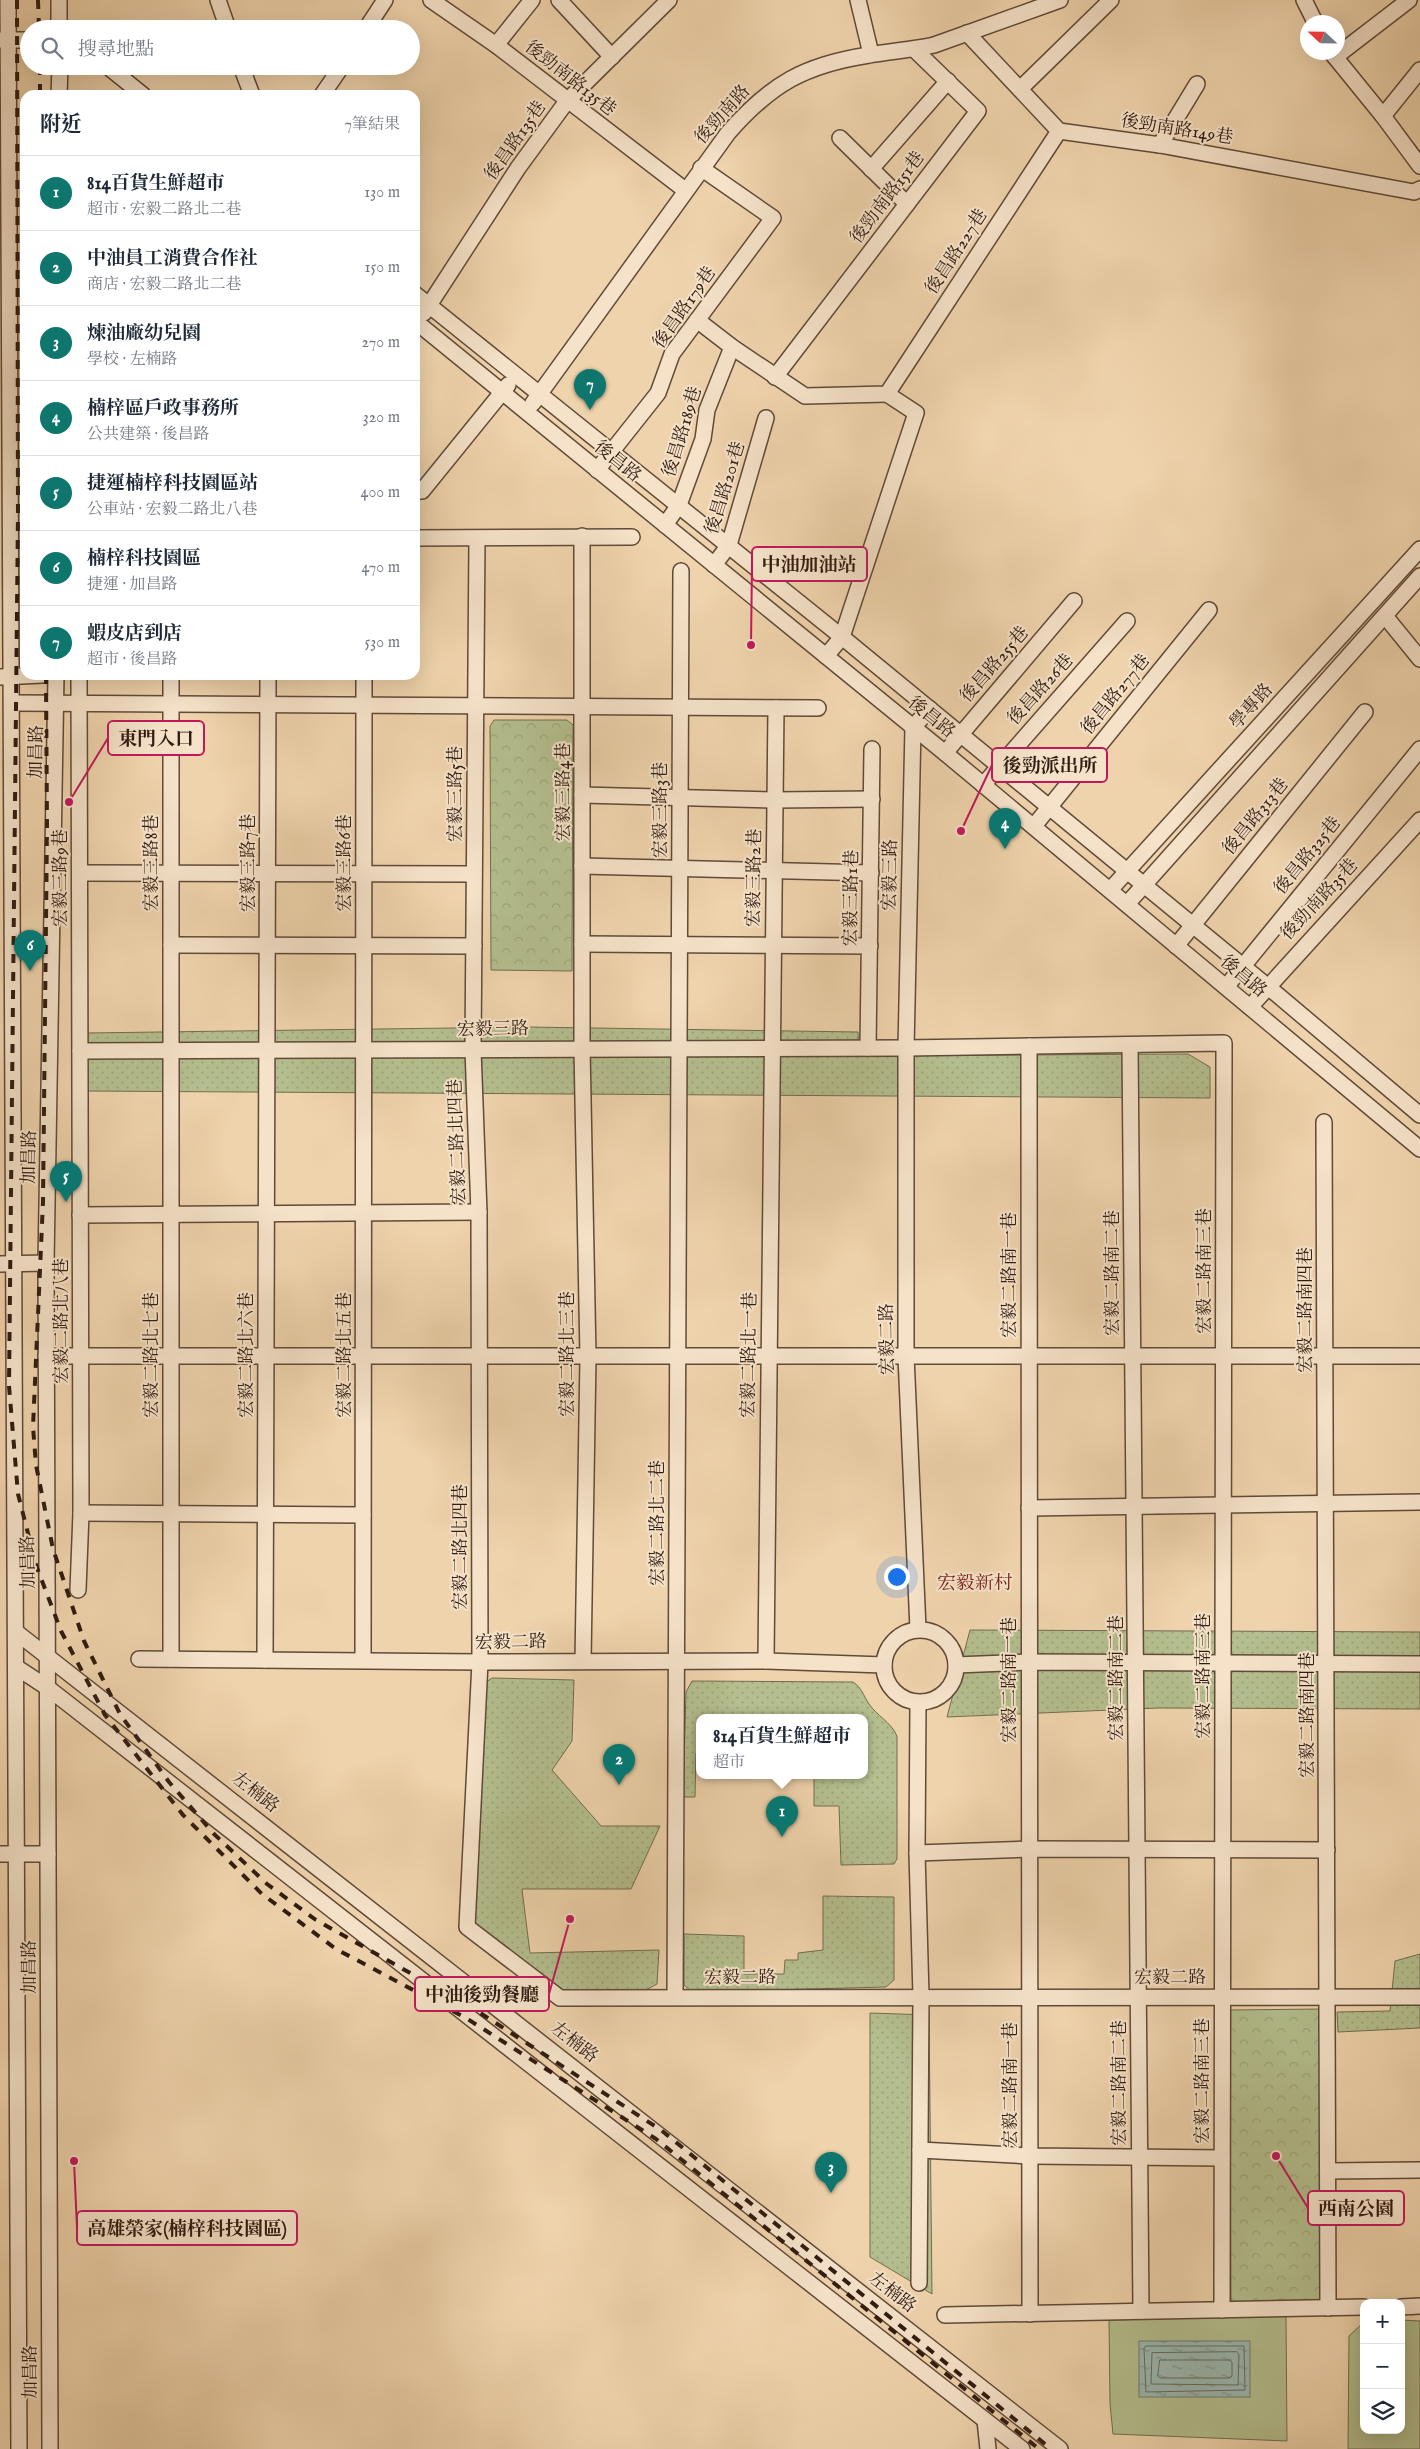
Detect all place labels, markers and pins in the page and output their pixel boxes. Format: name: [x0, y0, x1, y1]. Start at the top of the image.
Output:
pin: 7: [574, 369, 606, 410]
callout: 中油加油站: [752, 547, 867, 581]
callout: 東門入口: [108, 721, 204, 755]
callout: 後勁派出所: [992, 748, 1107, 782]
pin: 4: [989, 808, 1021, 849]
pin: 6: [14, 930, 46, 971]
pin: 5: [50, 1161, 82, 1202]
pin: 2: [603, 1744, 635, 1785]
pin: 1: [766, 1796, 798, 1837]
callout: 中油後勁餐廳: [415, 1977, 549, 2011]
pin: 3: [815, 2152, 847, 2193]
callout: 西南公園: [1308, 2191, 1404, 2225]
callout: 高雄榮家(楠梓科技園區): [77, 2211, 297, 2245]

